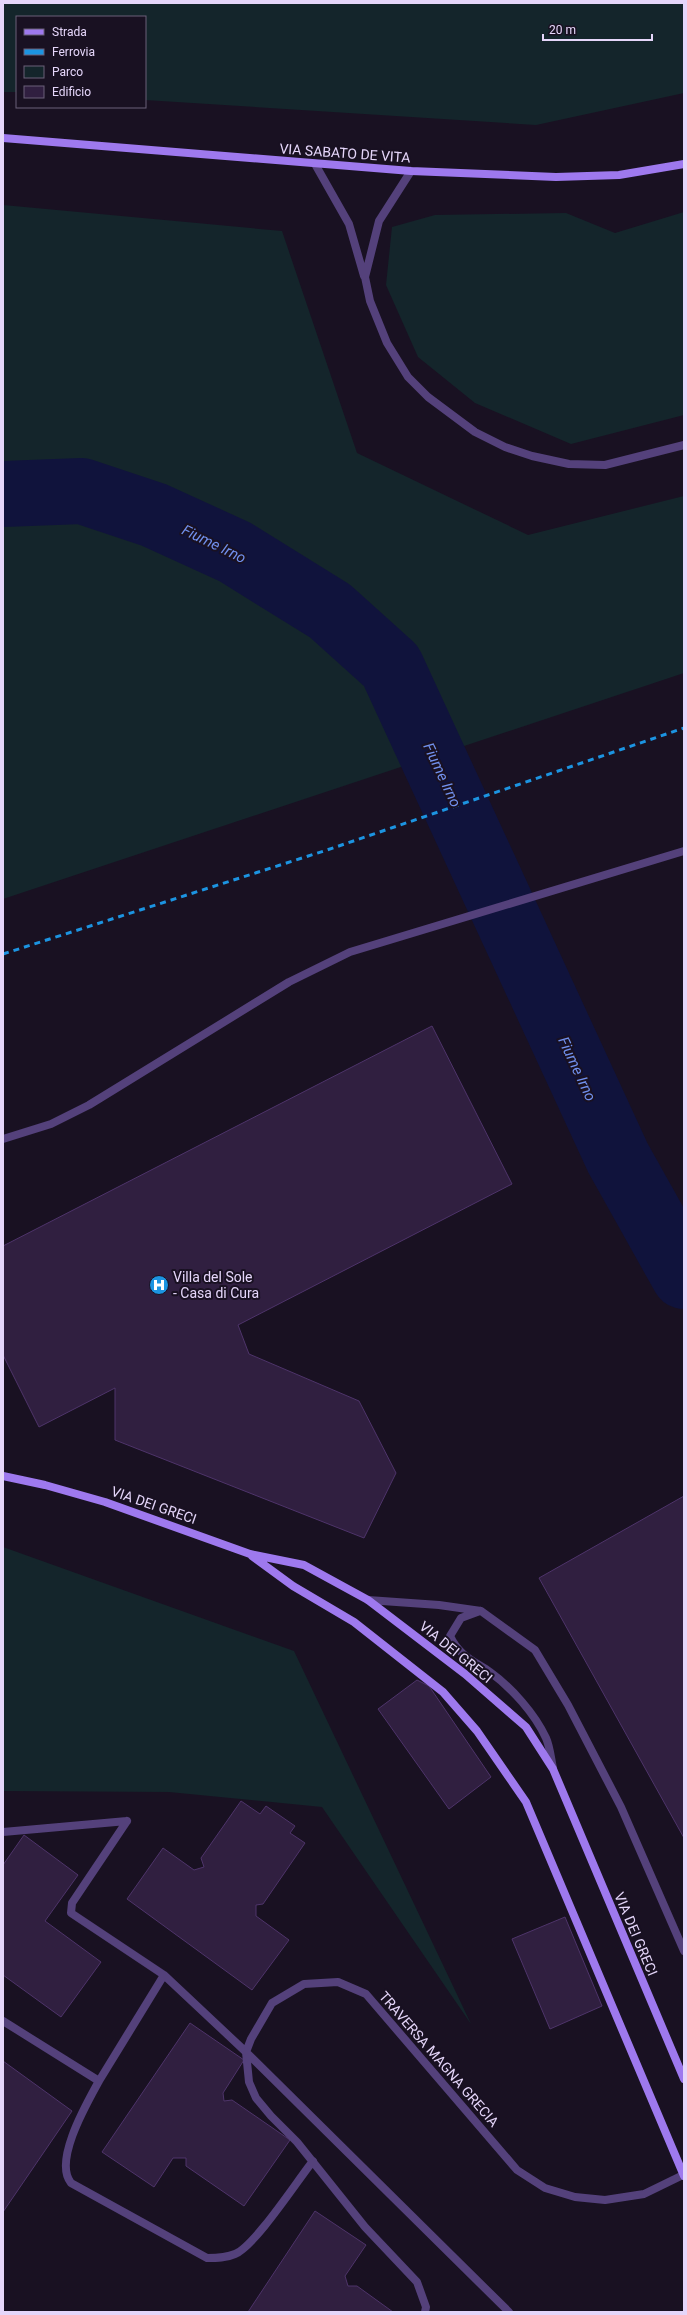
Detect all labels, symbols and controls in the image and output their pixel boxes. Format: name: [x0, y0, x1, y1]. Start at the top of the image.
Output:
legend: [16, 16, 146, 108]
scale bar: [543, 16, 652, 42]
text: 20 m: [549, 23, 576, 37]
text: Strada: [52, 25, 87, 39]
text: Ferrovia: [52, 45, 95, 59]
text: Parco: [52, 65, 83, 79]
text: Edificio: [52, 85, 91, 99]
street label: VIA SABATO DE VITA: [279, 140, 411, 166]
water label: Fiume Irno: [179, 521, 249, 567]
water label: Fiume Irno: [419, 740, 465, 810]
water label: Fiume Irno: [554, 1034, 600, 1104]
place label: Villa del Sole - Casa di Cura: [173, 1269, 259, 1301]
hospital icon: Villa del Sole - Casa di Cura: [148, 1274, 170, 1296]
street label: VIA DEI GRECI: [109, 1483, 199, 1527]
street label: VIA DEI GRECI: [416, 1618, 496, 1686]
street label: VIA DEI GRECI: [611, 1890, 661, 1978]
street label: TRAVERSA MAGNA GRECIA: [376, 1988, 502, 2130]

